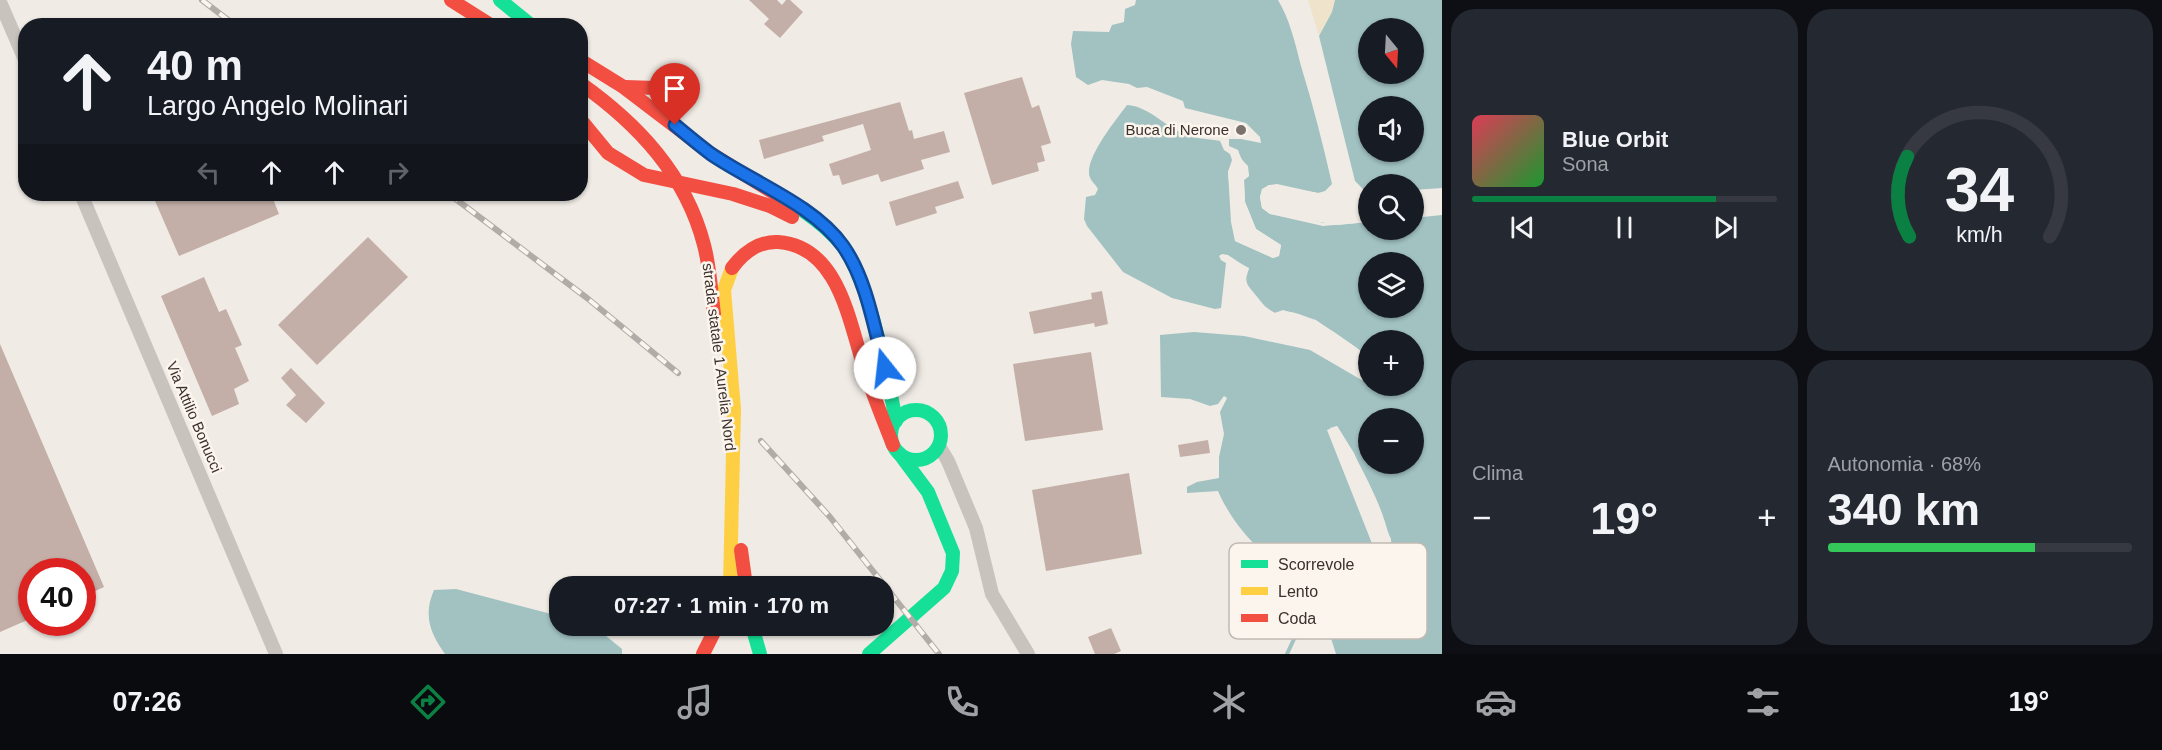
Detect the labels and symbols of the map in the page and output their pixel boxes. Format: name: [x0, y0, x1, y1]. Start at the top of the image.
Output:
north arrow: [1358, 18, 1424, 84]
pin: [649, 63, 700, 125]
place label: Buca di Nerone: [1126, 121, 1229, 138]
marker: Buca di Nerone: [1234, 123, 1248, 137]
street label: strada statale 1 Aurelia Nord: [700, 262, 739, 452]
position arrow: [853, 336, 917, 400]
street label: Via Attilio Bonucci: [163, 359, 226, 475]
legend: [1229, 543, 1427, 639]
text: Scorrevole: [1278, 556, 1355, 573]
speed limit sign: 40: [18, 558, 96, 636]
text: Lento: [1278, 583, 1318, 600]
text: Coda: [1278, 610, 1316, 627]

